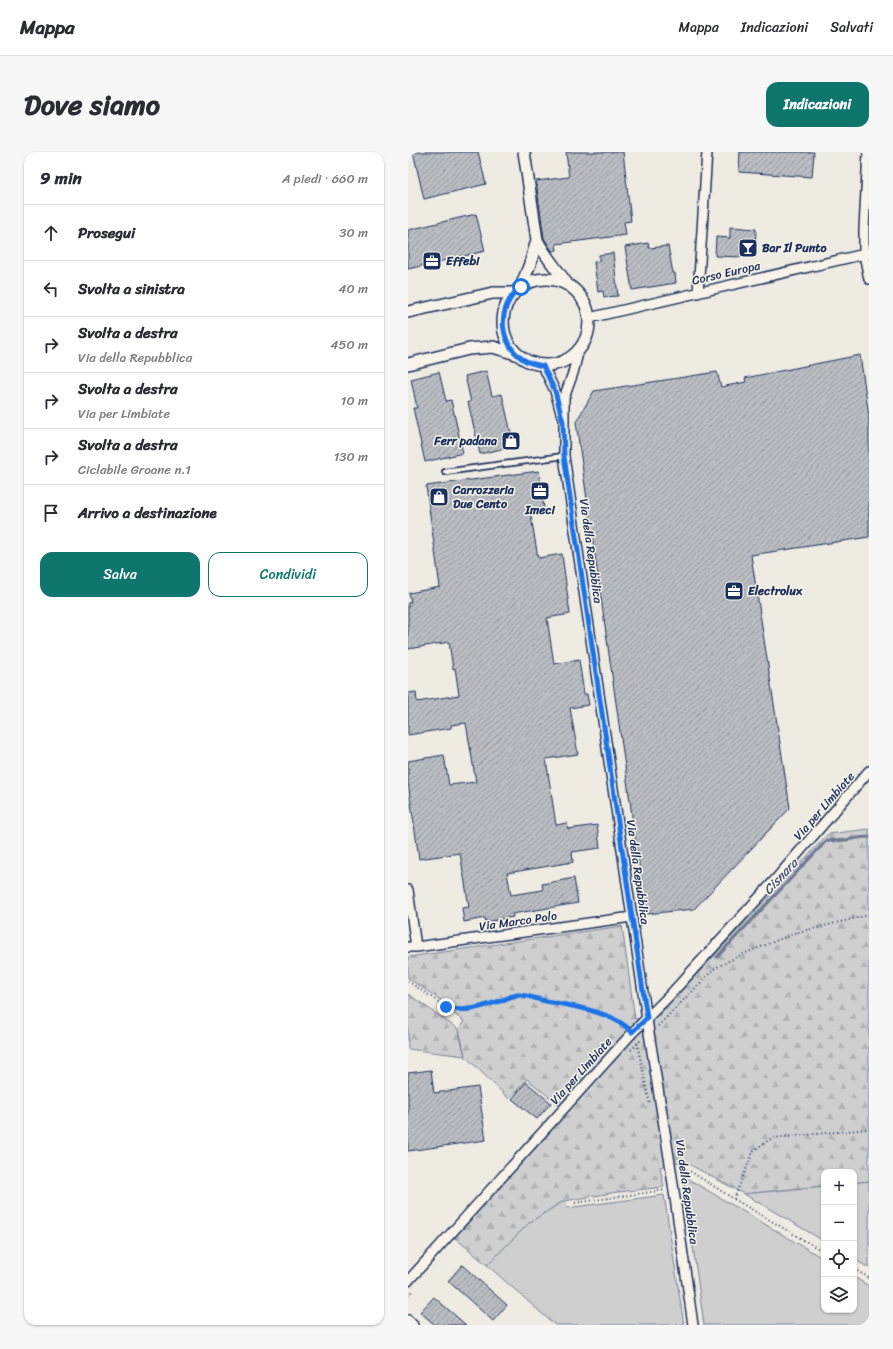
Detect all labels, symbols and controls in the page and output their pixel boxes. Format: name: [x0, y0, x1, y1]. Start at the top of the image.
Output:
text: Mappa: [20, 11, 75, 44]
text: Mappa: [678, 15, 719, 40]
text: Indicazioni: [741, 15, 808, 40]
text: Salvati: [830, 15, 873, 40]
text: Dove siamo: [24, 80, 160, 129]
button: Indicazioni: [766, 82, 869, 127]
text: 9 min: [40, 163, 82, 193]
text: A piedi · 660 m: [282, 167, 368, 190]
text: Prosegui: [78, 220, 135, 246]
text: 30 m: [339, 221, 368, 244]
icon: ahead: [40, 222, 62, 244]
bar icon: Bar Il Punto: [737, 237, 759, 259]
place label: Bar Il Punto: [762, 237, 827, 259]
office icon: Effebi: [421, 250, 443, 272]
place label: Effebi: [446, 250, 480, 272]
street label: Corso Europa: [690, 254, 763, 292]
text: Svolta a sinistra: [78, 276, 185, 302]
text: 40 m: [338, 277, 368, 300]
icon: left: [40, 278, 62, 300]
route start: [512, 278, 530, 296]
text: Svolta a destra: [78, 320, 177, 346]
text: 450 m: [330, 333, 368, 356]
icon: right: [40, 334, 62, 356]
text: Via della Repubblica: [78, 346, 192, 369]
text: Svolta a destra: [78, 376, 177, 402]
text: 10 m: [341, 389, 368, 412]
icon: right: [40, 390, 62, 412]
text: Via per Limbiate: [78, 402, 170, 425]
place label: Ferr padana: [433, 430, 497, 452]
shop icon: Ferr padana: [500, 430, 522, 452]
text: Svolta a destra: [78, 432, 177, 458]
text: 130 m: [334, 445, 368, 468]
icon: right: [40, 446, 62, 468]
text: Ciclabile Groane n.1: [78, 458, 191, 481]
place label: Carrozzeria Due Cento: [452, 479, 515, 515]
office icon: Imeci: [529, 480, 551, 502]
shop icon: Carrozzeria Due Cento: [428, 486, 450, 508]
street label: Via della Repubblica: [573, 497, 609, 606]
place label: Imeci: [524, 499, 555, 521]
text: Arrivo a destinazione: [78, 500, 217, 526]
icon: arrive: [40, 502, 62, 524]
button: Salva: [40, 552, 200, 597]
button: Condividi: [208, 552, 368, 597]
office icon: Electrolux: [723, 580, 745, 602]
place label: Electrolux: [748, 580, 803, 602]
street label: Via per Limbiate: [788, 767, 860, 845]
street label: Via della Repubblica: [620, 818, 656, 927]
water label: Cisnara: [757, 852, 804, 900]
street label: Via Marco Polo: [478, 905, 558, 937]
route end: [437, 998, 455, 1016]
street label: Via per Limbiate: [544, 1032, 618, 1110]
street label: Via della Repubblica: [669, 1138, 705, 1247]
map controls: [821, 1169, 857, 1313]
button: +: [821, 1169, 857, 1205]
button: −: [821, 1205, 857, 1241]
button: locate: [821, 1241, 857, 1277]
button: layers: [821, 1277, 857, 1313]

